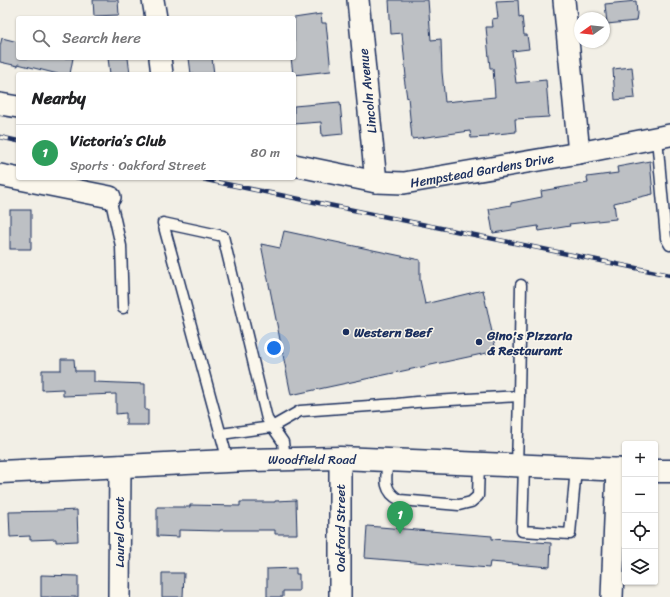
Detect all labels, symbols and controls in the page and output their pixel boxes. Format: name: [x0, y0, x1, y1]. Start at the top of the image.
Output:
north arrow: [574, 12, 610, 48]
search box: [16, 16, 296, 60]
text: Search here: [62, 25, 141, 51]
icon: search: [30, 27, 52, 49]
street label: Lincoln Avenue: [352, 47, 383, 135]
text: Nearby: [32, 83, 86, 113]
text: Victoria’s Club: [70, 128, 166, 154]
text: 1: [42, 141, 48, 164]
text: 80 m: [251, 141, 280, 164]
street label: Hempstead Gardens Drive: [408, 146, 556, 194]
text: Sports · Oakford Street: [70, 154, 206, 177]
place label: Western Beef: [354, 321, 434, 344]
place label: Gino's Pizzaria & Restaurant: [486, 324, 573, 362]
marker: Western Beef: [341, 327, 351, 337]
marker: Gino's Pizzaria & Restaurant: [474, 337, 484, 347]
your location: [264, 338, 284, 358]
map controls: [622, 441, 658, 585]
button: +: [622, 441, 658, 477]
street label: Woodfield Road: [268, 448, 357, 471]
button: −: [622, 477, 658, 513]
street label: Oakford Street: [329, 484, 352, 572]
street label: Laurel Court: [108, 496, 131, 567]
pin: 1: [387, 501, 413, 534]
button: locate: [622, 513, 658, 549]
button: layers: [622, 549, 658, 585]

